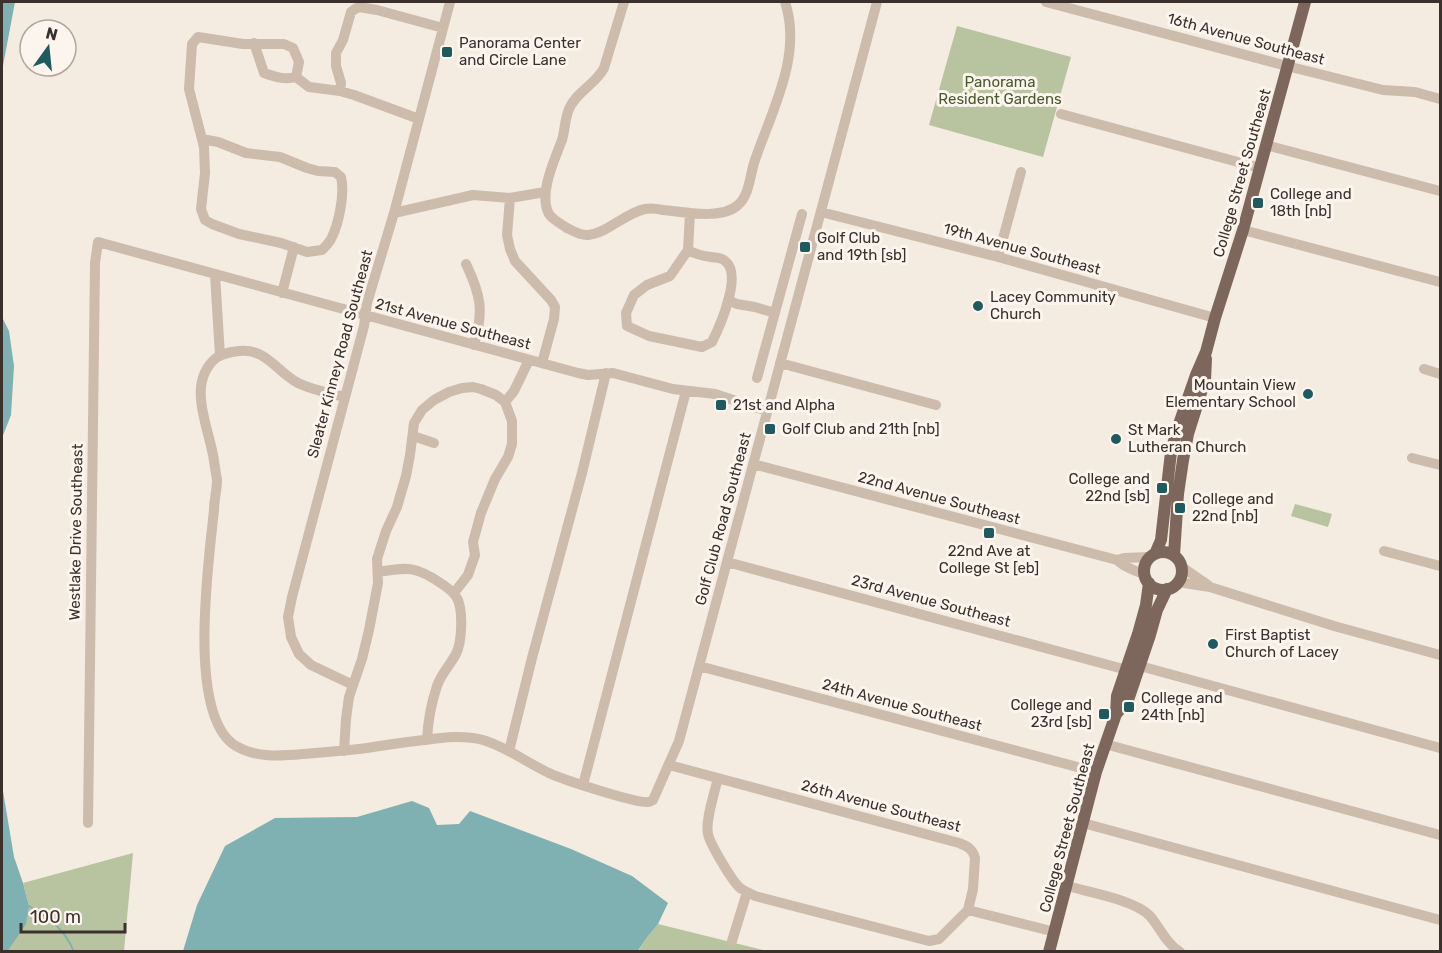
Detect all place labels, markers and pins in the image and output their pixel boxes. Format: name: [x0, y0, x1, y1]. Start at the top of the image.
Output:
place label: Panorama Center and Circle Lane: [459, 34, 581, 69]
marker: Panorama Center and Circle Lane: [440, 45, 454, 59]
place label: College and 18th [nb]: [1270, 185, 1352, 220]
marker: College and 18th [nb]: [1251, 196, 1265, 210]
place label: Golf Club and 19th [sb]: [817, 229, 906, 264]
marker: Golf Club and 19th [sb]: [798, 240, 812, 254]
place label: Lacey Community Church: [990, 288, 1116, 323]
marker: Lacey Community Church: [971, 299, 985, 313]
place label: Mountain View Elementary School: [1165, 376, 1296, 411]
marker: Mountain View Elementary School: [1301, 387, 1315, 401]
place label: 21st and Alpha: [733, 396, 835, 414]
marker: 21st and Alpha: [714, 398, 728, 412]
place label: Golf Club and 21th [nb]: [782, 420, 940, 438]
place label: St Mark Lutheran Church: [1128, 421, 1246, 456]
marker: Golf Club and 21th [nb]: [763, 422, 777, 436]
marker: St Mark Lutheran Church: [1109, 432, 1123, 446]
place label: College and 22nd [sb]: [1068, 470, 1150, 505]
marker: College and 22nd [sb]: [1155, 481, 1169, 495]
place label: College and 22nd [nb]: [1192, 490, 1274, 525]
marker: College and 22nd [nb]: [1173, 501, 1187, 515]
marker: 22nd Ave at College St [eb]: [982, 526, 996, 540]
place label: 22nd Ave at College St [eb]: [939, 542, 1039, 577]
place label: First Baptist Church of Lacey: [1225, 626, 1339, 661]
marker: First Baptist Church of Lacey: [1206, 637, 1220, 651]
place label: College and 24th [nb]: [1141, 689, 1223, 724]
place label: College and 23rd [sb]: [1010, 696, 1092, 731]
marker: College and 24th [nb]: [1122, 700, 1136, 714]
marker: College and 23rd [sb]: [1097, 707, 1111, 721]

